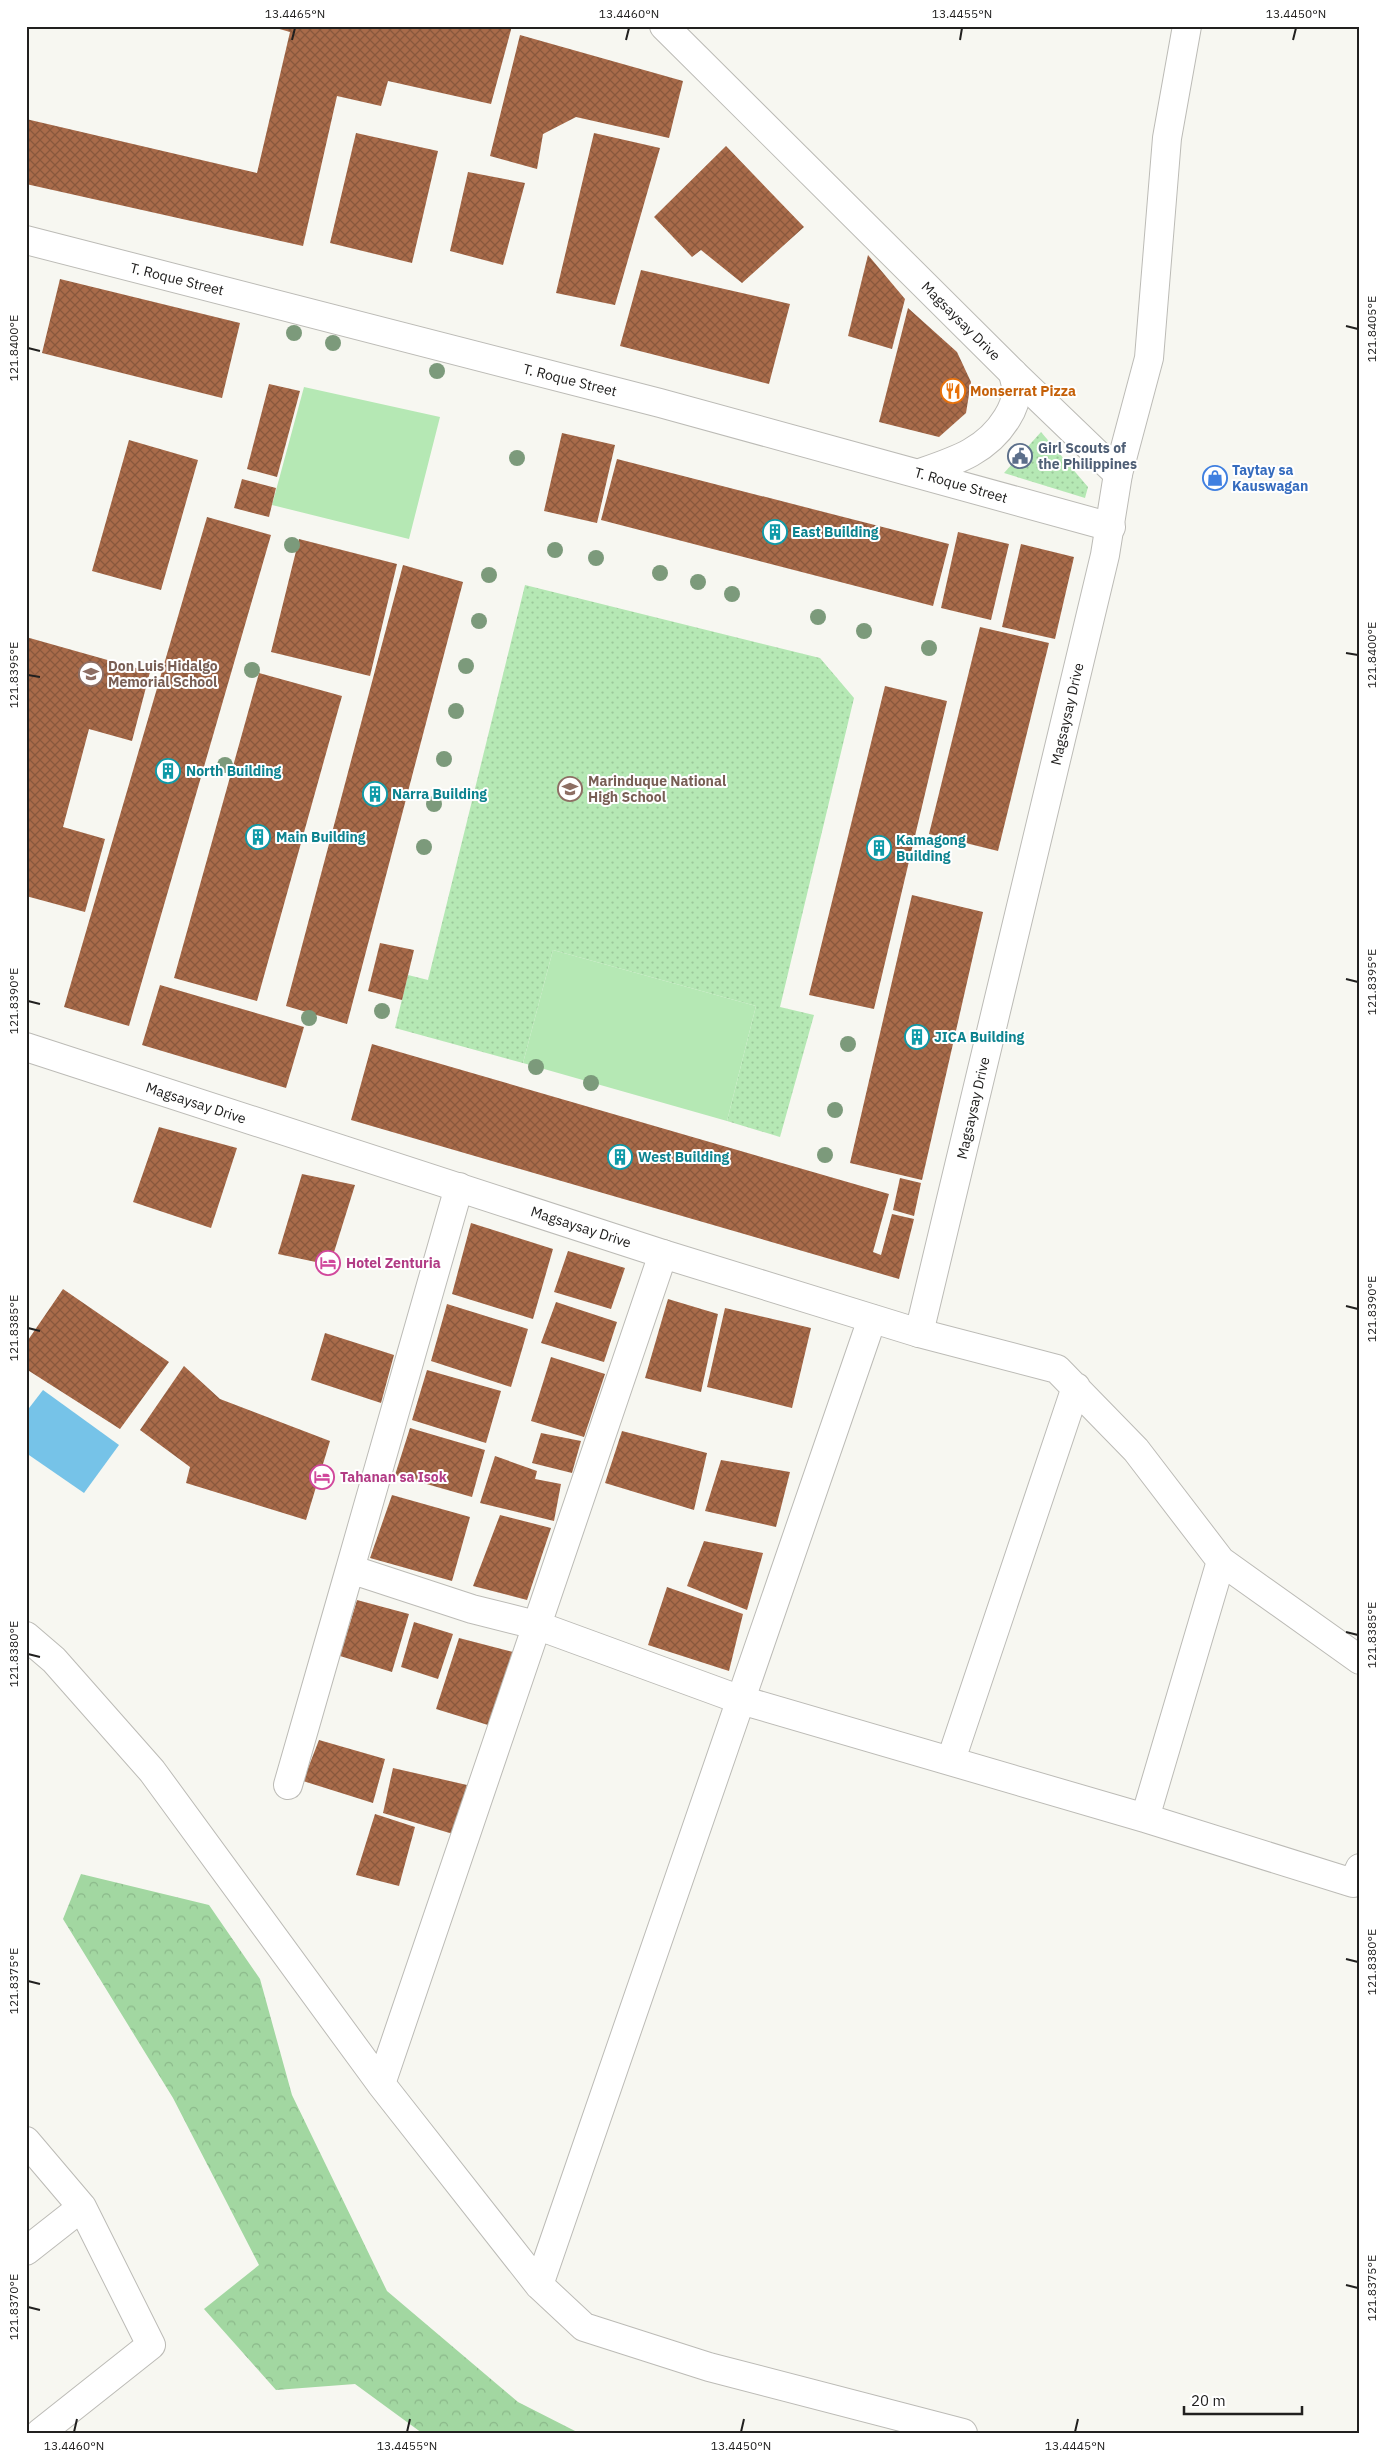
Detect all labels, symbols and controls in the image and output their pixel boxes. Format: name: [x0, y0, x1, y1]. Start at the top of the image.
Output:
text: 13.4465°N: [265, 6, 325, 21]
text: 13.4460°N: [599, 6, 659, 21]
text: 13.4455°N: [932, 6, 992, 21]
text: 13.4450°N: [1266, 6, 1326, 21]
street label: T. Roque Street: [128, 259, 226, 299]
street label: Magsaysay Drive: [918, 278, 1004, 364]
text: 121.8405°E: [1364, 296, 1379, 362]
text: 121.8400°E: [6, 315, 21, 381]
street label: T. Roque Street: [521, 360, 619, 400]
restaurant icon: Monserrat Pizza: [940, 378, 966, 404]
place label: Monserrat Pizza: [970, 382, 1076, 400]
place label: Girl Scouts of the Philippines: [1038, 439, 1137, 473]
public building icon: Girl Scouts of the Philippines: [1007, 443, 1033, 469]
place label: Taytay sa Kauswagan: [1232, 461, 1308, 495]
street label: T. Roque Street: [912, 463, 1010, 507]
shop icon: Taytay sa Kauswagan: [1202, 465, 1228, 491]
building icon: East Building: [762, 519, 788, 545]
place label: East Building: [792, 523, 879, 541]
text: 121.8400°E: [1364, 622, 1379, 688]
text: 121.8395°E: [6, 642, 21, 708]
place label: Don Luis Hidalgo Memorial School: [108, 657, 218, 691]
school or university icon: Don Luis Hidalgo Memorial School: [78, 661, 104, 687]
street label: Magsaysay Drive: [1046, 661, 1088, 767]
building icon: North Building: [155, 758, 181, 784]
place label: North Building: [186, 762, 282, 780]
place label: Marinduque National High School: [588, 772, 726, 806]
school or university icon: Marinduque National High School: [557, 776, 583, 802]
building icon: Narra Building: [362, 781, 388, 807]
place label: Narra Building: [392, 785, 487, 803]
building icon: Main Building: [245, 824, 271, 850]
place label: Main Building: [276, 828, 366, 846]
place label: Kamagong Building: [896, 831, 966, 865]
building icon: Kamagong Building: [866, 835, 892, 861]
text: 121.8395°E: [1364, 949, 1379, 1015]
text: 121.8390°E: [6, 968, 21, 1034]
building icon: JICA Building: [904, 1024, 930, 1050]
place label: JICA Building: [934, 1028, 1025, 1046]
street label: Magsaysay Drive: [952, 1055, 994, 1161]
street label: Magsaysay Drive: [144, 1078, 249, 1128]
building icon: West Building: [607, 1144, 633, 1170]
place label: West Building: [638, 1148, 730, 1166]
street label: Magsaysay Drive: [529, 1202, 634, 1252]
hotel icon: Hotel Zenturia: [315, 1250, 341, 1276]
place label: Hotel Zenturia: [346, 1254, 441, 1272]
text: 121.8390°E: [1364, 1276, 1379, 1342]
text: 121.8385°E: [6, 1295, 21, 1361]
hotel icon: Tahanan sa Isok: [309, 1464, 335, 1490]
place label: Tahanan sa Isok: [340, 1468, 448, 1486]
text: 121.8385°E: [1364, 1602, 1379, 1668]
text: 121.8380°E: [6, 1621, 21, 1687]
text: 121.8380°E: [1364, 1929, 1379, 1995]
text: 121.8375°E: [6, 1948, 21, 2014]
text: 121.8375°E: [1364, 2255, 1379, 2321]
text: 121.8370°E: [6, 2274, 21, 2340]
scale bar: [1184, 2384, 1301, 2416]
text: 20 m: [1191, 2391, 1226, 2410]
text: 13.4460°N: [44, 2438, 104, 2453]
text: 13.4455°N: [377, 2438, 437, 2453]
text: 13.4450°N: [711, 2438, 771, 2453]
text: 13.4445°N: [1045, 2438, 1105, 2453]

